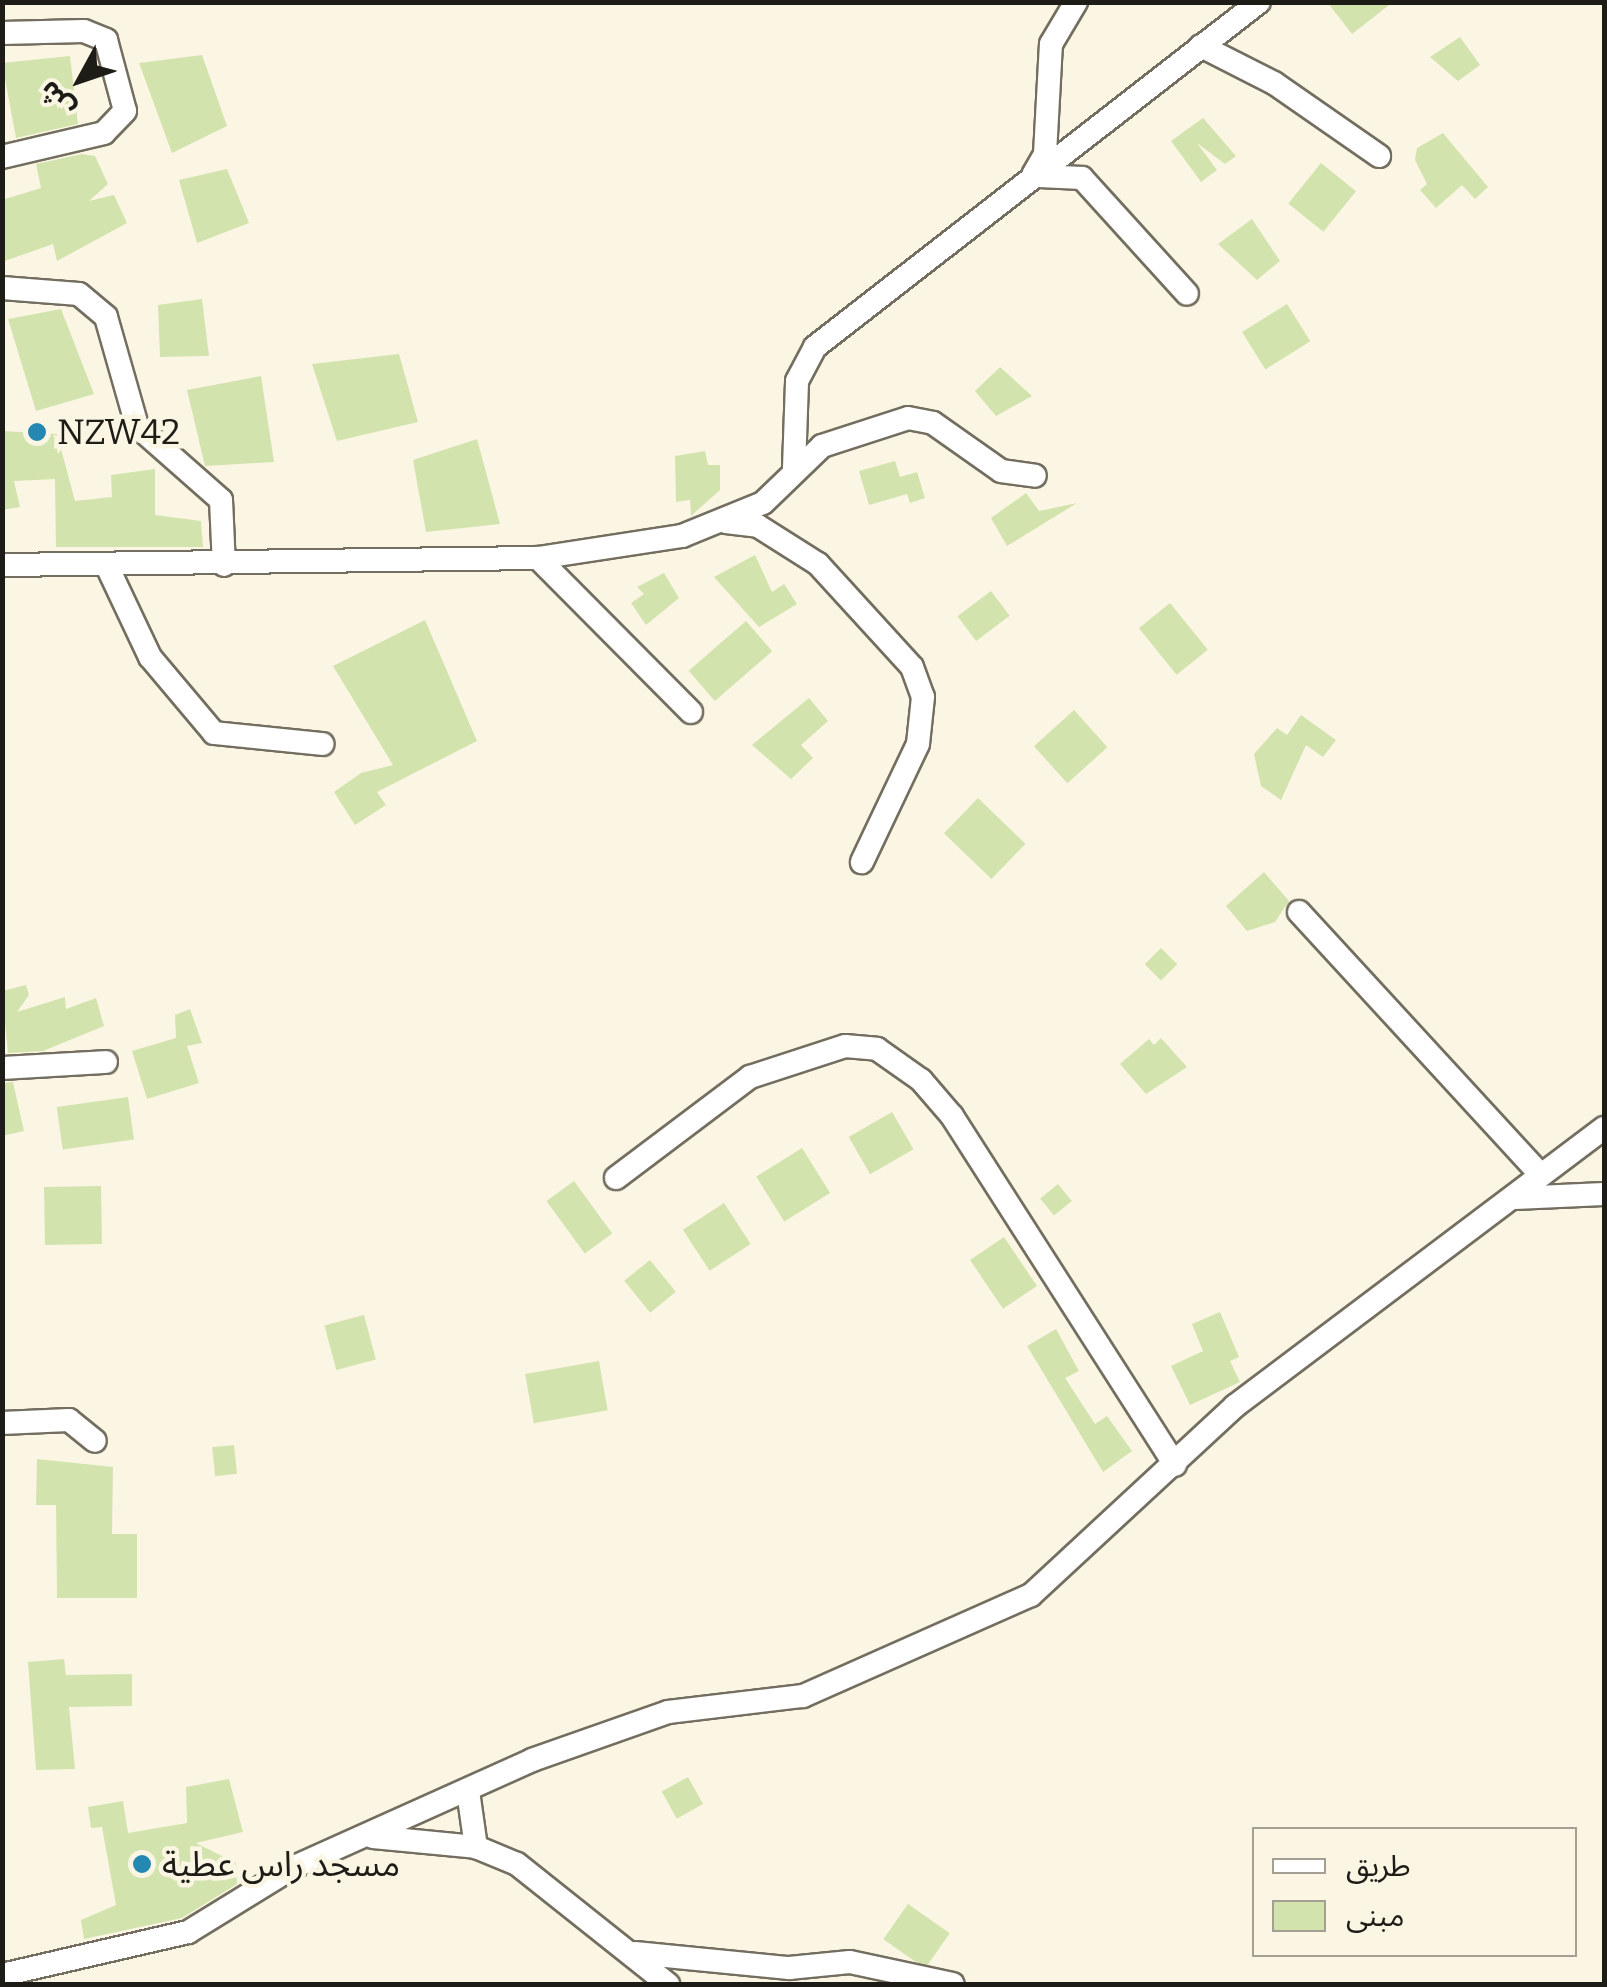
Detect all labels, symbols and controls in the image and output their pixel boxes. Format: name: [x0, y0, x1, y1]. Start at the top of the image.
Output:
north arrow: [30, 30, 130, 130]
text: ش: [32, 74, 82, 125]
place label: NZW42: [57, 411, 180, 453]
marker: NZW42: [26, 421, 48, 443]
legend: [1252, 1827, 1577, 1957]
place label: مسجد راس عطية: [162, 1843, 400, 1885]
text: طريق: [1346, 1848, 1411, 1884]
marker: مسجد راس عطية: [131, 1853, 153, 1875]
text: مبنى: [1346, 1898, 1404, 1934]

